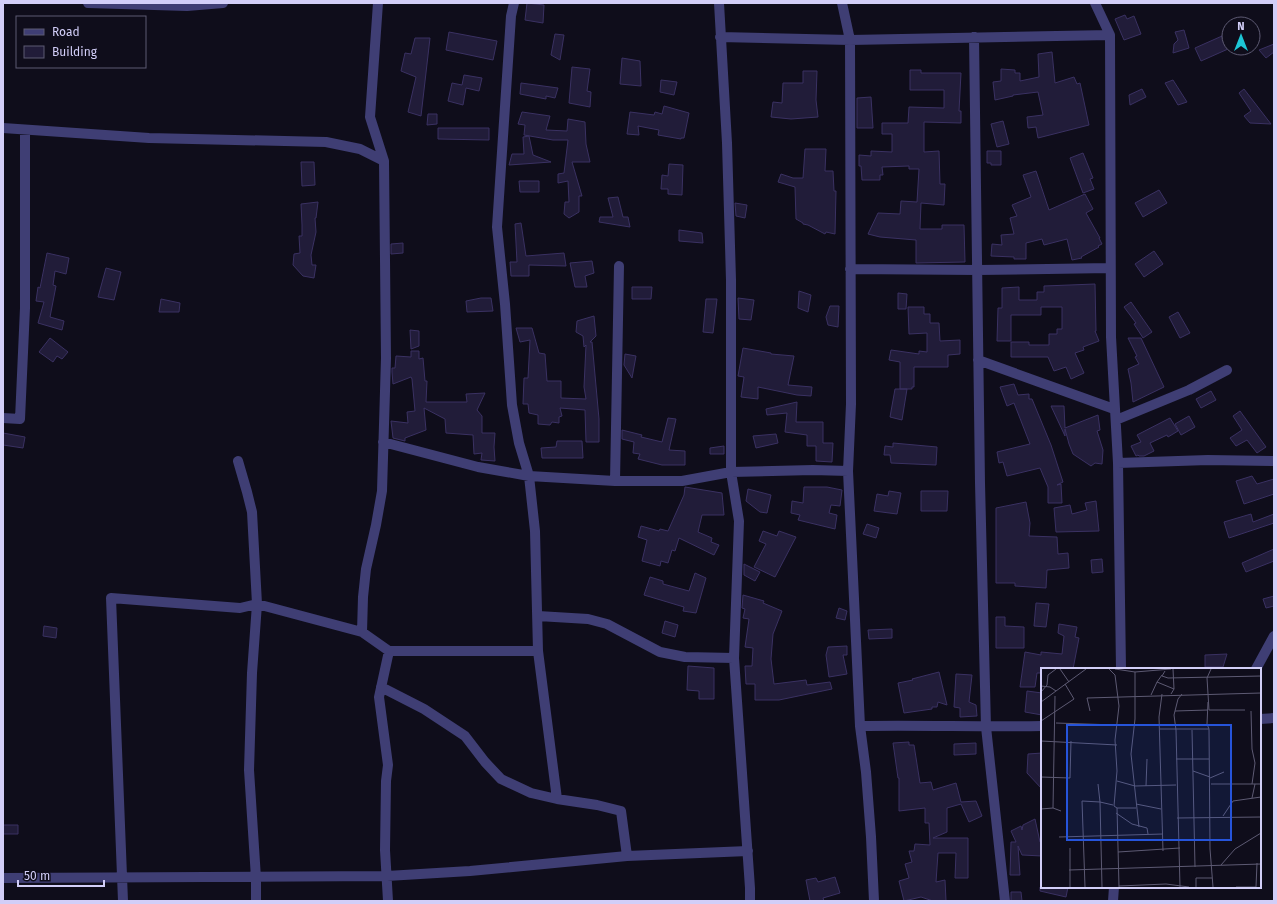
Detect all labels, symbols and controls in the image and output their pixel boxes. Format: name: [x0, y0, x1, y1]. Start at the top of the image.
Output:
legend: [16, 16, 146, 68]
north arrow: [1221, 16, 1261, 56]
text: N: [1237, 20, 1245, 33]
text: Road: [52, 25, 80, 39]
text: Building: [52, 45, 98, 59]
inset map: [1041, 668, 1261, 888]
scale bar: [18, 862, 104, 888]
text: 50 m: [24, 869, 50, 883]

